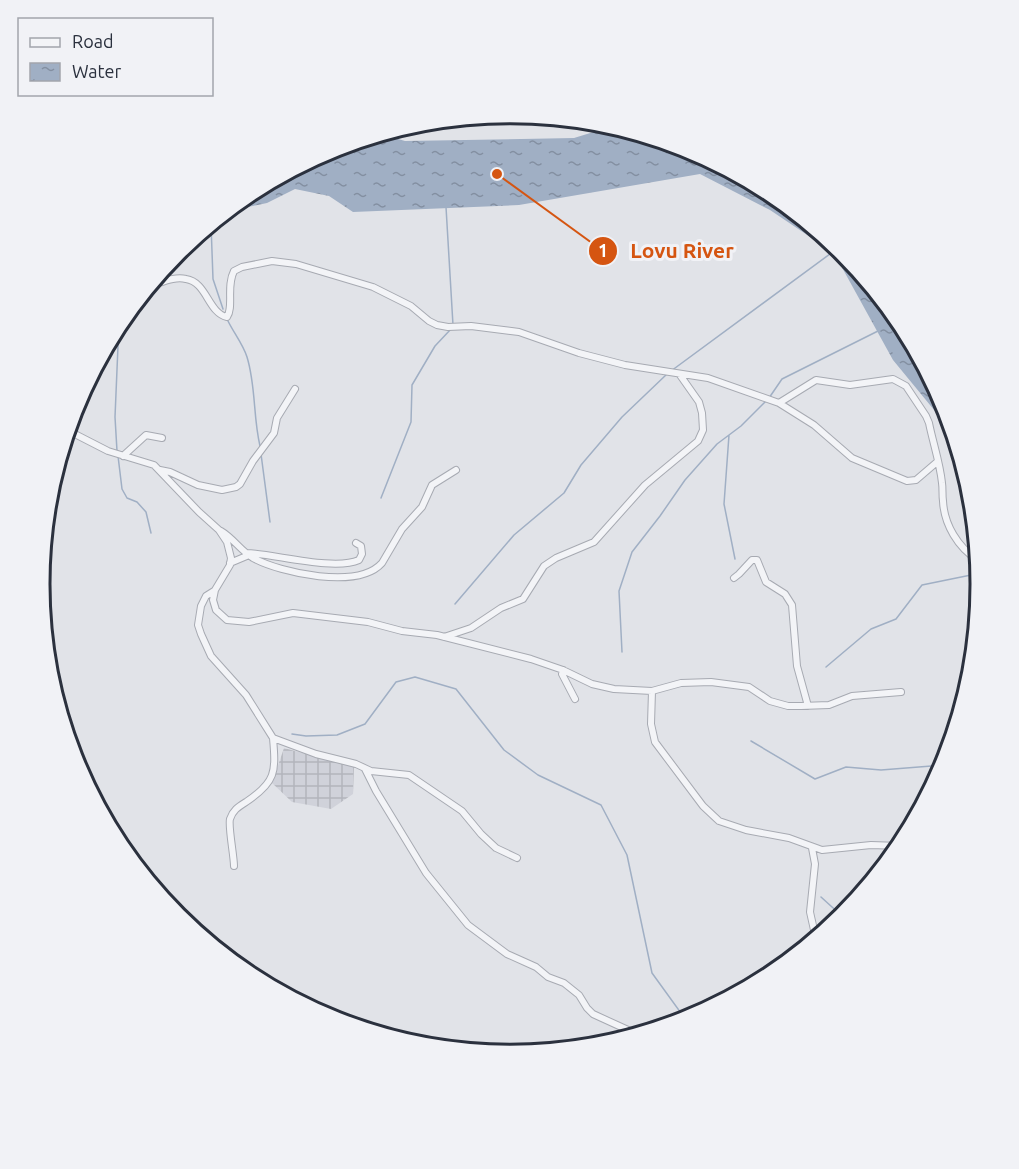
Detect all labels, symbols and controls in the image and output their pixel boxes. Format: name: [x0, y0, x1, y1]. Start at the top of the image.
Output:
legend: [18, 18, 213, 96]
text: Road: [72, 31, 114, 51]
text: Water: [72, 61, 122, 81]
callout: Lovu River: [588, 231, 746, 270]
text: Lovu River: [630, 238, 734, 262]
text: 1: [598, 240, 608, 260]

